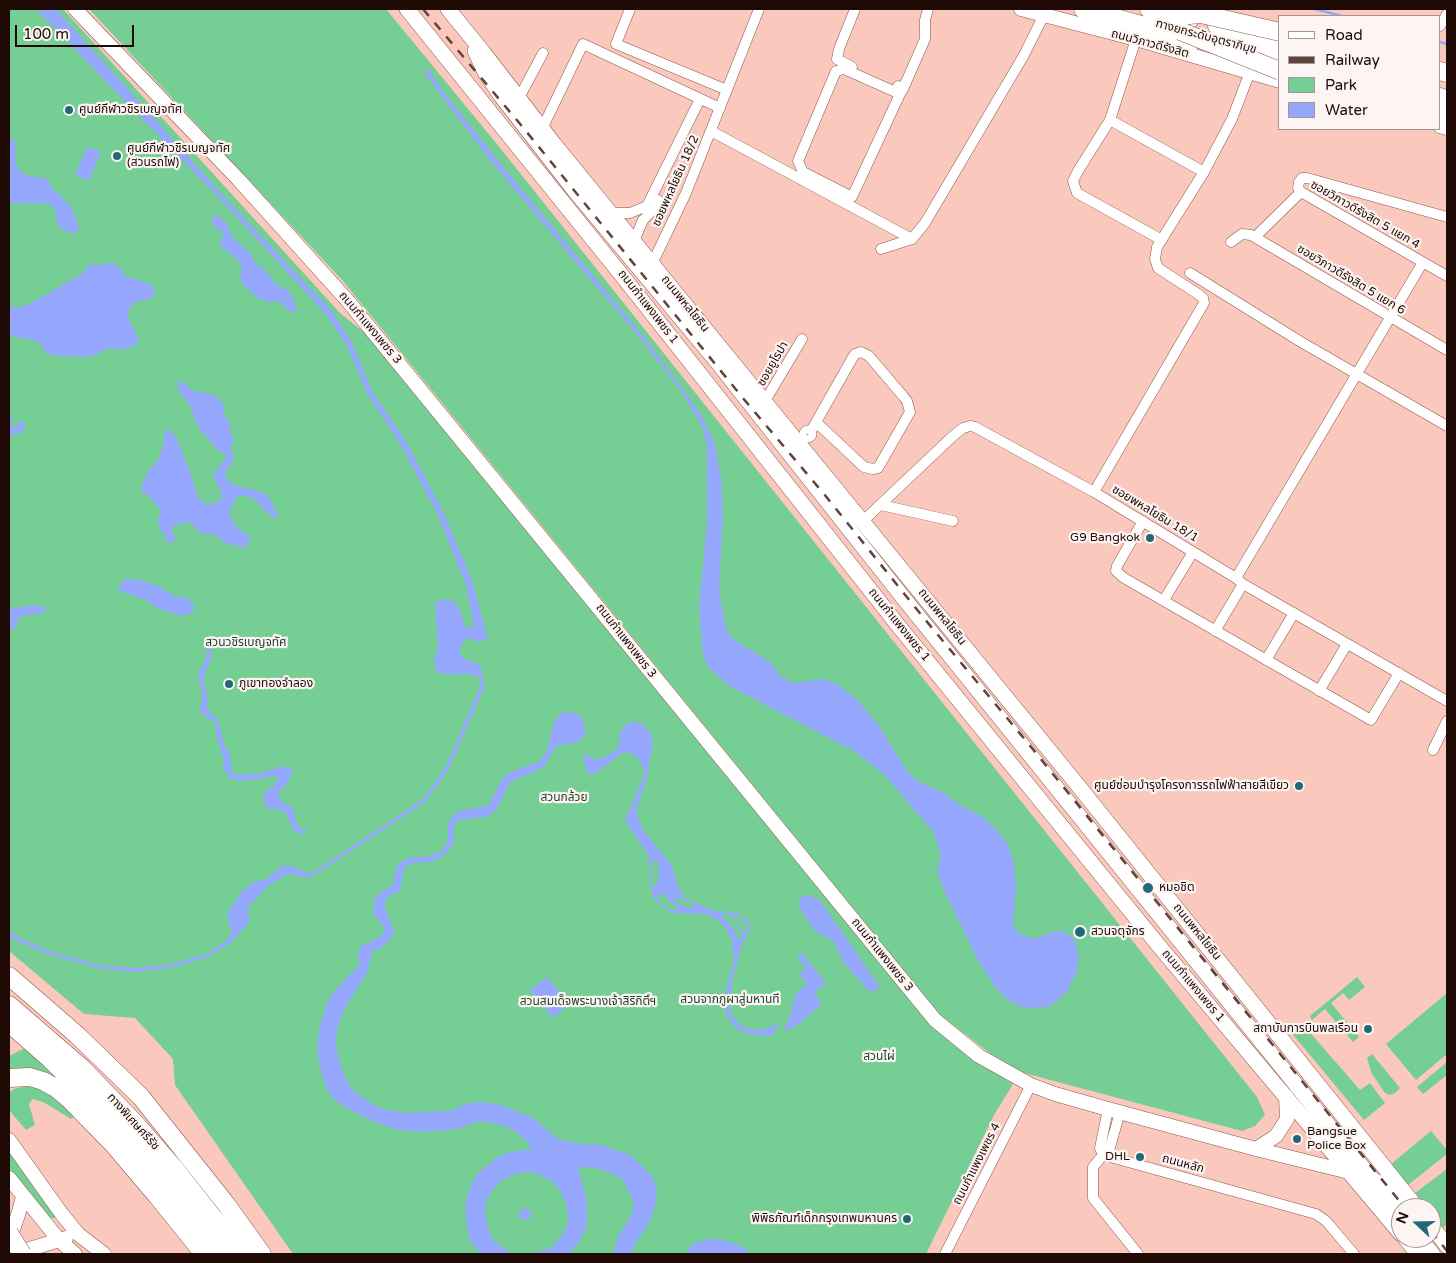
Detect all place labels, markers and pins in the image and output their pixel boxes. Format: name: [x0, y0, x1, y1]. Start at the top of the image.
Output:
place label: ศูนย์กีฬาวชิรเบญจทัศ: [79, 103, 182, 117]
marker: ศูนย์กีฬาวชิรเบญจทัศ: [63, 104, 75, 116]
place label: ศูนย์กีฬาวชิรเบญจทัศ (สวนรถไฟ): [127, 142, 230, 170]
marker: ศูนย์กีฬาวชิรเบญจทัศ (สวนรถไฟ): [111, 150, 123, 162]
place label: G9 Bangkok: [1070, 531, 1140, 545]
marker: G9 Bangkok: [1144, 532, 1156, 544]
place label: ภูเขาทองจำลอง: [239, 677, 313, 691]
marker: ภูเขาทองจำลอง: [223, 678, 235, 690]
place label: ศูนย์ซ่อมบำรุงโครงการรถไฟฟ้าสายสีเขียว: [1094, 779, 1289, 793]
marker: ศูนย์ซ่อมบำรุงโครงการรถไฟฟ้าสายสีเขียว: [1293, 780, 1305, 792]
marker: หมอชิต: [1141, 881, 1155, 895]
place label: หมอชิต: [1159, 881, 1195, 895]
marker: สวนจตุจักร: [1073, 925, 1087, 939]
place label: สวนจตุจักร: [1091, 925, 1145, 939]
place label: สถาบันการบินพลเรือน: [1253, 1022, 1358, 1036]
marker: สถาบันการบินพลเรือน: [1362, 1023, 1374, 1035]
place label: Bangsue Police Box: [1307, 1125, 1366, 1153]
marker: Bangsue Police Box: [1291, 1133, 1303, 1145]
place label: DHL: [1105, 1150, 1130, 1164]
marker: DHL: [1134, 1151, 1146, 1163]
place label: พิพิธภัณฑ์เด็กกรุงเทพมหานคร: [752, 1212, 897, 1226]
marker: พิพิธภัณฑ์เด็กกรุงเทพมหานคร: [901, 1213, 913, 1225]

